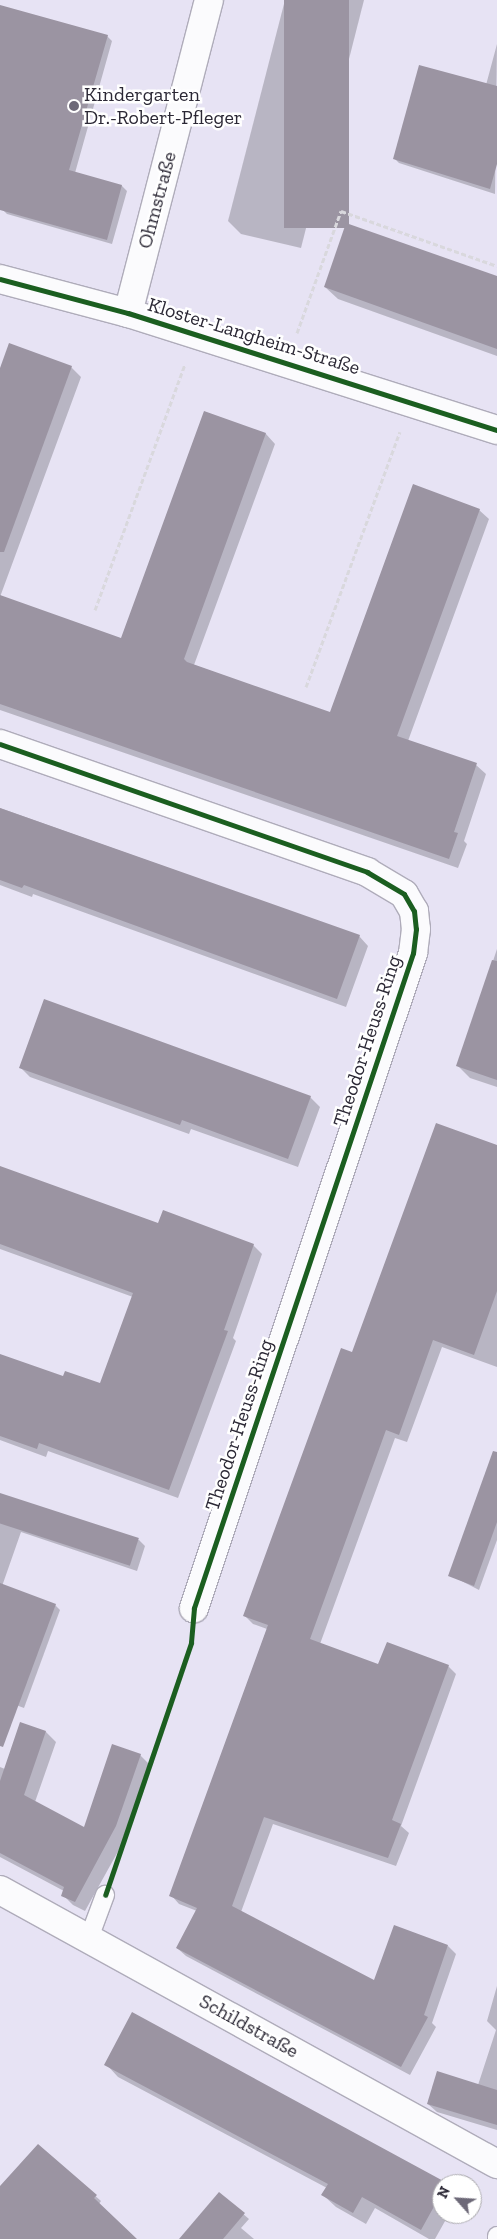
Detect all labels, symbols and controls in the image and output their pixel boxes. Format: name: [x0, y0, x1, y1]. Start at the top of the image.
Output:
place label: Kindergarten Dr.-Robert-Pfleger: [84, 82, 242, 129]
marker: Kindergarten Dr.-Robert-Pfleger: [68, 100, 80, 112]
street label: Ohmstraße: [133, 149, 181, 251]
street label: Kloster-Langheim-Straße: [145, 292, 363, 380]
street label: Theodor-Heuss-Ring: [328, 952, 406, 1130]
street label: Theodor-Heuss-Ring: [200, 1336, 278, 1514]
street label: Schildstraße: [195, 1989, 303, 2063]
north arrow: [432, 2174, 482, 2224]
text: N: [434, 2184, 454, 2201]

